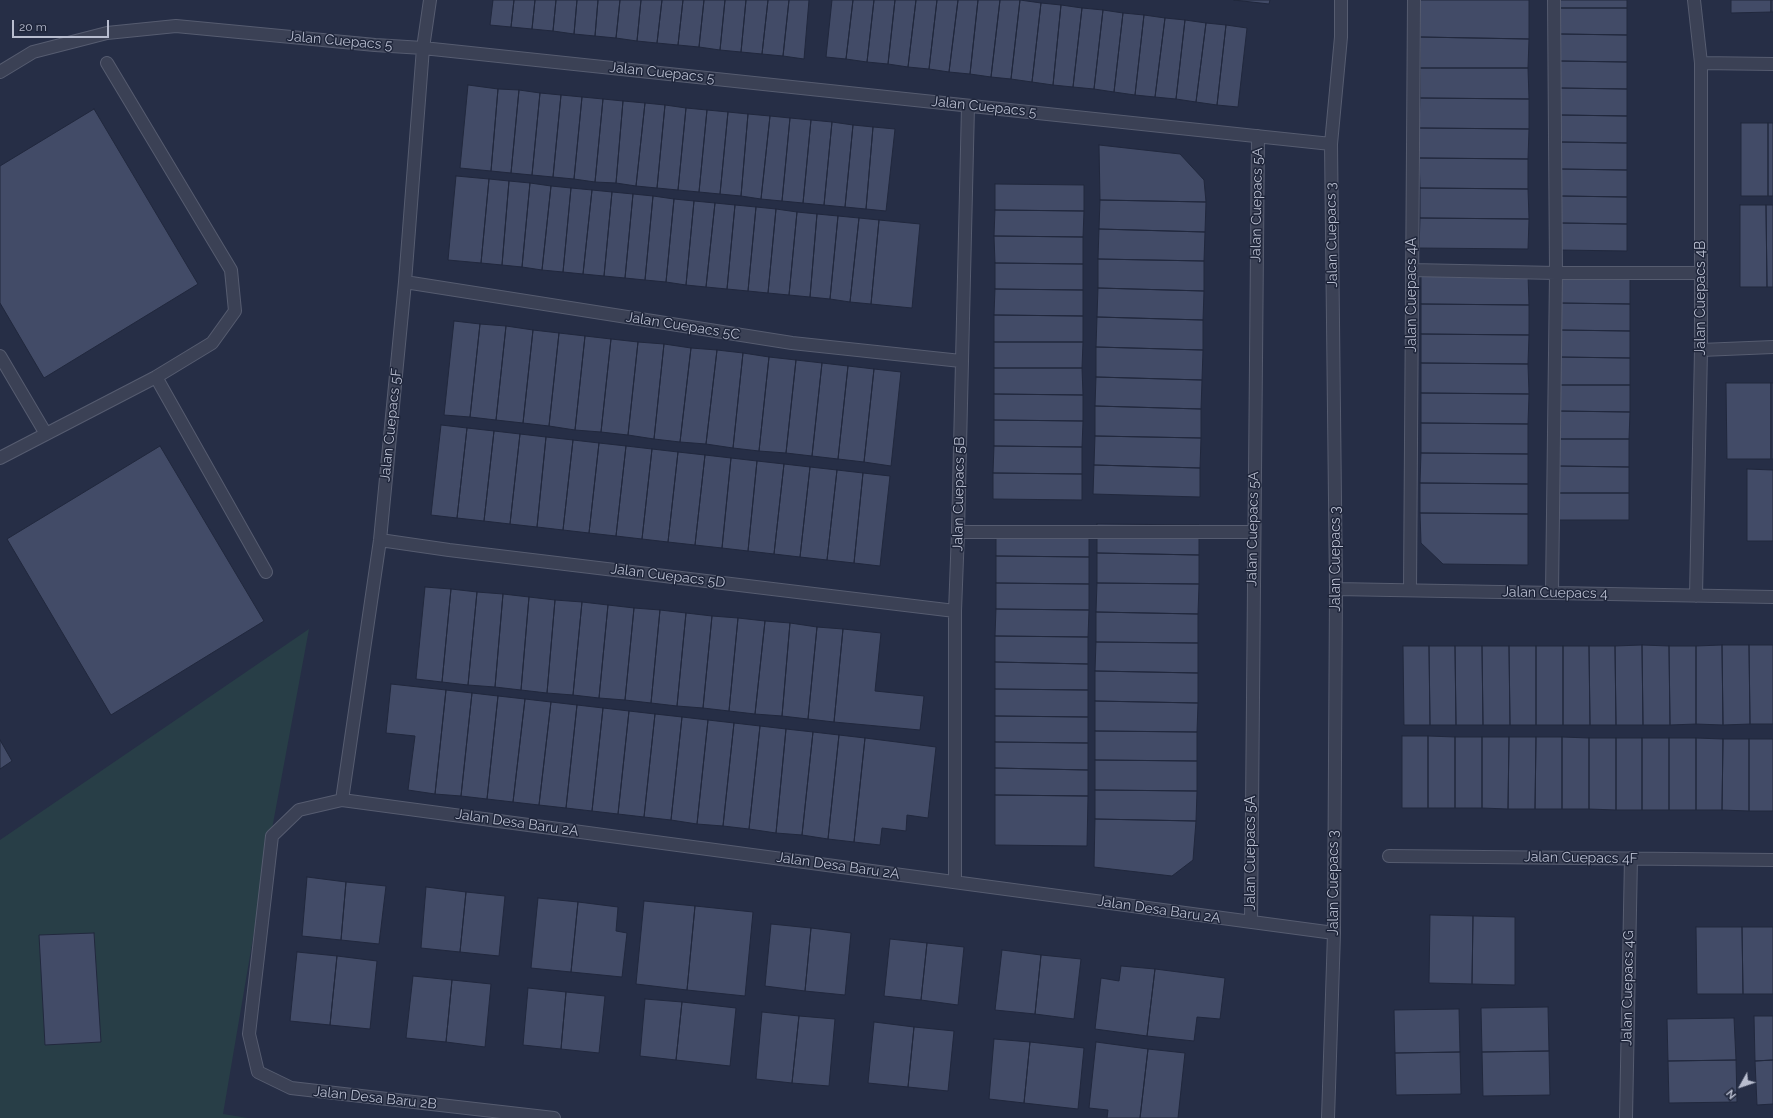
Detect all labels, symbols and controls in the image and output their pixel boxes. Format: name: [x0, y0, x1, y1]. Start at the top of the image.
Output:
scale bar: [14, 12, 111, 38]
text: 20 m: [19, 20, 47, 34]
street label: Jalan Cuepacs 5: [287, 28, 393, 54]
street label: Jalan Cuepacs 5: [609, 59, 715, 87]
street label: Jalan Cuepacs 5: [931, 93, 1037, 121]
street label: Jalan Cuepacs 5A: [1248, 147, 1266, 263]
street label: Jalan Cuepacs 3: [1323, 182, 1341, 288]
street label: Jalan Cuepacs 4A: [1404, 238, 1420, 352]
street label: Jalan Cuepacs 4B: [1693, 241, 1709, 355]
street label: Jalan Cuepacs 5C: [625, 309, 741, 343]
street label: Jalan Cuepacs 5F: [377, 368, 405, 482]
street label: Jalan Cuepacs 5B: [950, 436, 968, 552]
street label: Jalan Cuepacs 5A: [1244, 471, 1262, 587]
street label: Jalan Cuepacs 3: [1328, 506, 1344, 612]
street label: Jalan Cuepacs 5D: [610, 561, 726, 591]
street label: Jalan Cuepacs 4: [1502, 584, 1608, 602]
street label: Jalan Cuepacs 5A: [1243, 796, 1259, 910]
street label: Jalan Desa Baru 2A: [454, 806, 580, 840]
street label: Jalan Cuepacs 3: [1326, 830, 1342, 936]
street label: Jalan Desa Baru 2A: [775, 849, 901, 883]
street label: Jalan Cuepacs 4F: [1524, 849, 1638, 867]
street label: Jalan Desa Baru 2A: [1096, 893, 1222, 927]
street label: Jalan Cuepacs 4G: [1619, 930, 1637, 1046]
north arrow: [1721, 1066, 1761, 1106]
street label: Jalan Desa Baru 2B: [312, 1083, 438, 1113]
text: N: [1724, 1087, 1739, 1101]

